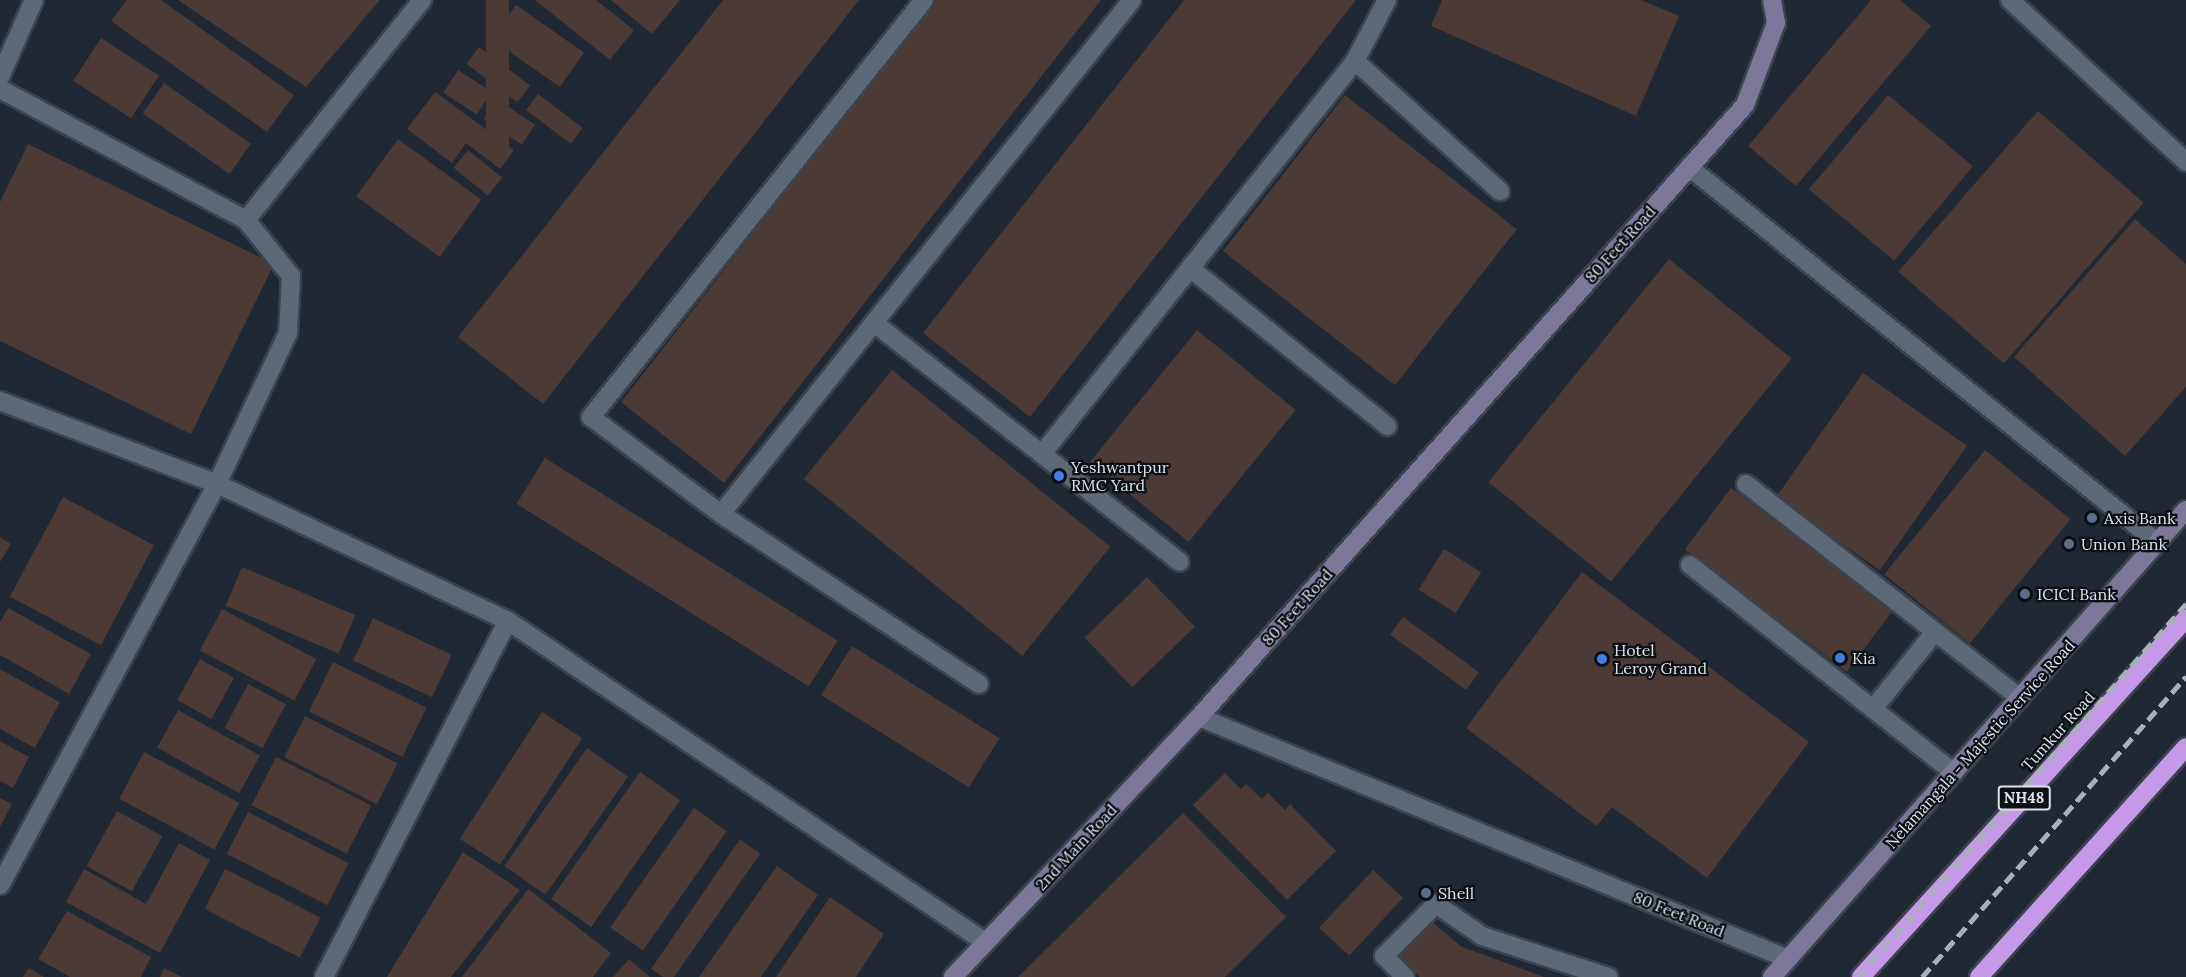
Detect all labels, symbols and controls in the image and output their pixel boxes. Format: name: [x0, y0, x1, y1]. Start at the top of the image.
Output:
street label: 80 Feet Road: [1581, 202, 1659, 286]
place label: Yeshwantpur RMC Yard: [1071, 457, 1169, 495]
marker: Yeshwantpur RMC Yard: [1052, 469, 1066, 483]
place label: Axis Bank: [2104, 508, 2176, 528]
marker: Axis Bank: [2085, 511, 2099, 525]
place label: Union Bank: [2081, 534, 2167, 554]
marker: Union Bank: [2062, 537, 2076, 551]
street label: 80 Feet Road: [1258, 565, 1336, 649]
place label: ICICI Bank: [2037, 584, 2116, 604]
marker: ICICI Bank: [2018, 587, 2032, 601]
street label: Nelamangala - Majestic Service Road: [1881, 636, 2079, 852]
place label: Hotel Leroy Grand: [1614, 640, 1707, 678]
place label: Kia: [1852, 648, 1876, 668]
marker: Kia: [1833, 651, 1847, 665]
marker: Hotel Leroy Grand: [1595, 652, 1609, 666]
street label: Tumkur Road: [2017, 687, 2099, 775]
road number: NH48: [1997, 786, 2051, 810]
street label: 2nd Main Road: [1031, 800, 1121, 894]
place label: Shell: [1438, 883, 1474, 903]
marker: Shell: [1419, 886, 1433, 900]
street label: 80 Feet Road: [1631, 887, 1727, 941]

